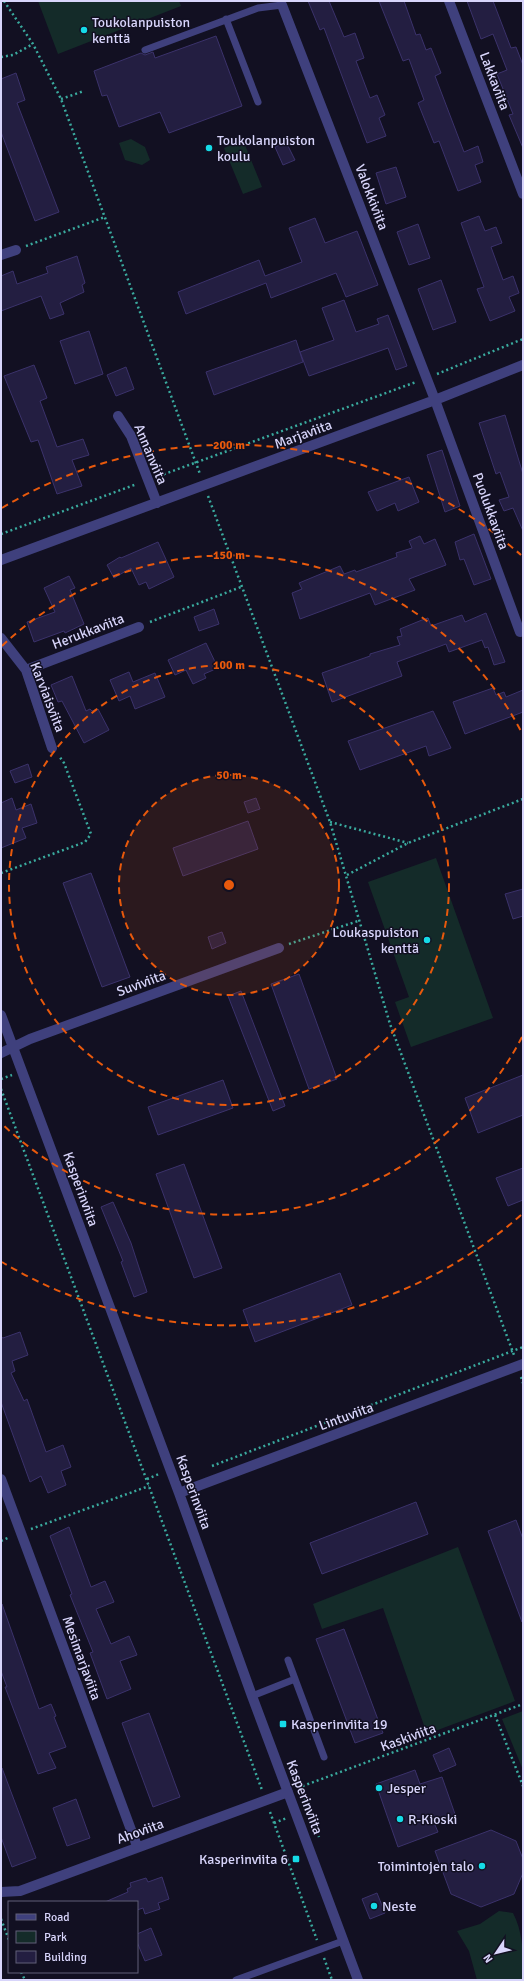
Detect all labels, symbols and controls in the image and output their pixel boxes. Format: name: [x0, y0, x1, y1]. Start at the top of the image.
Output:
place label: Toukolanpuiston kenttä: [92, 14, 190, 47]
marker: Toukolanpuiston kenttä: [79, 25, 89, 35]
street label: Lakkaviita: [476, 50, 513, 113]
place label: Toukolanpuiston koulu: [217, 132, 315, 165]
marker: Toukolanpuiston koulu: [204, 143, 214, 153]
street label: Valokkiviita: [351, 162, 392, 233]
street label: Marjaviita: [272, 416, 334, 453]
street label: Annanviita: [130, 421, 171, 487]
text: 200 m: [213, 438, 245, 453]
street label: Puolukkaviita: [469, 470, 512, 552]
text: 150 m: [213, 548, 245, 563]
street label: Herukkaviita: [50, 610, 127, 653]
text: 100 m: [213, 658, 245, 673]
street label: Karviaisviita: [26, 660, 69, 735]
text: 50 m: [216, 768, 242, 783]
centre of rings: [222, 878, 236, 892]
place label: Loukaspuiston kenttä: [332, 924, 419, 957]
marker: Loukaspuiston kenttä: [422, 935, 432, 945]
street label: Suviviita: [114, 967, 168, 1000]
street label: Kasperinviita: [59, 1149, 102, 1229]
street label: Lintuviita: [317, 1399, 376, 1434]
street label: Kasperinviita: [172, 1452, 215, 1532]
street label: Mesimarjaviita: [58, 1614, 105, 1703]
place label: Kasperinviita 19: [291, 1716, 388, 1733]
marker: Kasperinviita 19: [278, 1719, 288, 1729]
street label: Kaskiviita: [378, 1720, 438, 1755]
street label: Kasperinviita: [283, 1758, 327, 1837]
place label: Jesper: [387, 1780, 427, 1797]
marker: Jesper: [374, 1783, 384, 1793]
place label: R-Kioski: [408, 1811, 457, 1828]
marker: R-Kioski: [395, 1814, 405, 1824]
street label: Ahoviita: [114, 1815, 166, 1848]
place label: Kasperinviita 6: [199, 1851, 288, 1868]
marker: Kasperinviita 6: [291, 1854, 301, 1864]
place label: Toimintojen talo: [378, 1858, 474, 1875]
marker: Toimintojen talo: [477, 1861, 487, 1871]
place label: Neste: [382, 1898, 416, 1915]
legend: [8, 1901, 138, 1973]
marker: Neste: [369, 1901, 379, 1911]
text: Road: [44, 1910, 70, 1925]
text: Park: [44, 1930, 67, 1945]
north arrow: [476, 1933, 516, 1973]
text: Building: [44, 1950, 87, 1965]
text: N: [481, 1952, 496, 1965]

